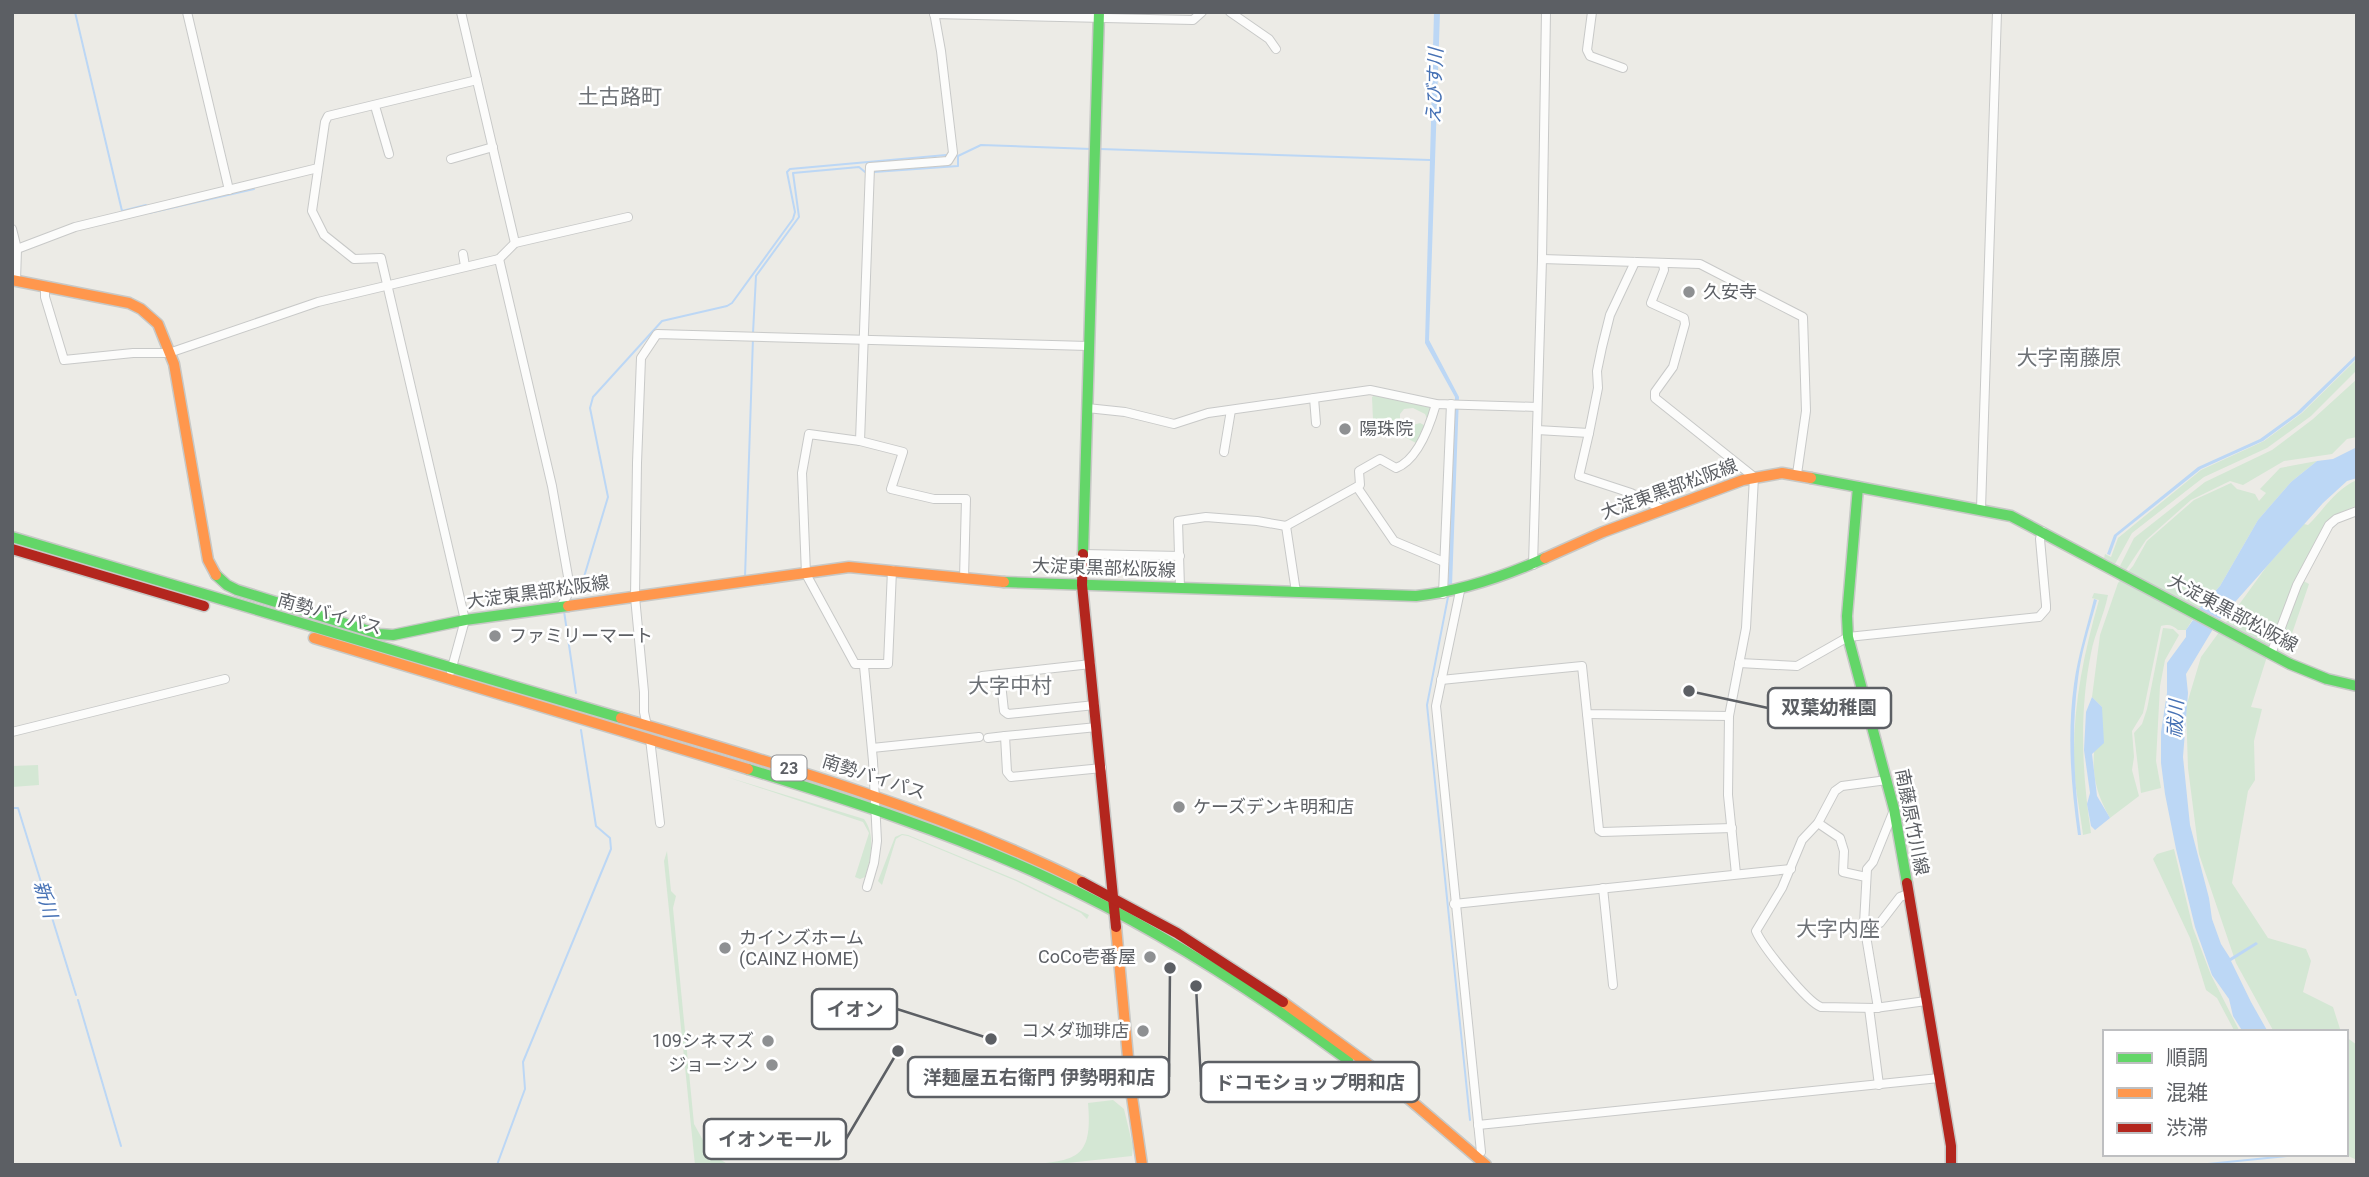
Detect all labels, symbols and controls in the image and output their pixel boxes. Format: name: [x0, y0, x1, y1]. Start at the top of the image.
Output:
water label: えびす川: [1422, 46, 1447, 124]
district label: 土古路町: [578, 85, 662, 109]
place label: 久安寺: [1703, 281, 1757, 302]
marker: 久安寺: [1681, 284, 1697, 300]
district label: 大字南藤原: [2017, 346, 2122, 370]
place label: 陽珠院: [1359, 418, 1413, 439]
marker: 陽珠院: [1337, 421, 1353, 437]
street label: 大淀東黒部松阪線: [1598, 454, 1740, 523]
street label: 大淀東黒部松阪線: [1032, 554, 1176, 581]
street label: 大淀東黒部松阪線: [2165, 569, 2302, 656]
street label: 大淀東黒部松阪線: [465, 571, 611, 612]
street label: 南勢バイパス: [276, 589, 385, 638]
place label: ファミリーマート: [509, 625, 653, 646]
marker: ファミリーマート: [487, 628, 503, 644]
district label: 大字中村: [968, 674, 1052, 698]
callout: 双葉幼稚園: [1768, 688, 1891, 728]
text: 双葉幼稚園: [1781, 696, 1877, 719]
water label: 祓川: [2163, 697, 2188, 739]
street label: 南勢バイパス: [820, 750, 929, 803]
road number: 23: [772, 755, 806, 780]
street label: 南藤原竹川線: [1892, 767, 1933, 877]
place label: ケーズデンキ明和店: [1193, 796, 1354, 817]
marker: ケーズデンキ明和店: [1171, 799, 1187, 815]
water label: 新川: [29, 878, 63, 923]
district label: 大字内座: [1796, 917, 1880, 941]
place label: カインズホーム (CAINZ HOME): [739, 927, 864, 970]
marker: カインズホーム (CAINZ HOME): [717, 940, 733, 956]
place label: CoCo壱番屋: [1038, 946, 1136, 967]
marker: CoCo壱番屋: [1142, 949, 1158, 965]
callout: イオン: [812, 989, 897, 1029]
text: イオン: [826, 998, 884, 1021]
place label: コメダ珈琲店: [1021, 1020, 1129, 1041]
marker: コメダ珈琲店: [1135, 1023, 1151, 1039]
place label: 109シネマズ: [652, 1030, 754, 1051]
legend: [2103, 1030, 2348, 1156]
marker: 109シネマズ: [760, 1033, 776, 1049]
text: 順調: [2166, 1046, 2208, 1070]
place label: ジョーシン: [668, 1054, 758, 1075]
marker: ジョーシン: [764, 1057, 780, 1073]
callout: 洋麺屋五右衛門 伊勢明和店: [908, 1057, 1169, 1097]
callout: ドコモショップ明和店: [1201, 1062, 1419, 1102]
text: 洋麺屋五右衛門 伊勢明和店: [923, 1066, 1155, 1089]
text: ドコモショップ明和店: [1215, 1071, 1405, 1094]
text: 混雑: [2166, 1081, 2208, 1105]
text: 渋滞: [2166, 1116, 2208, 1140]
callout: イオンモール: [704, 1119, 846, 1159]
text: イオンモール: [718, 1128, 832, 1151]

